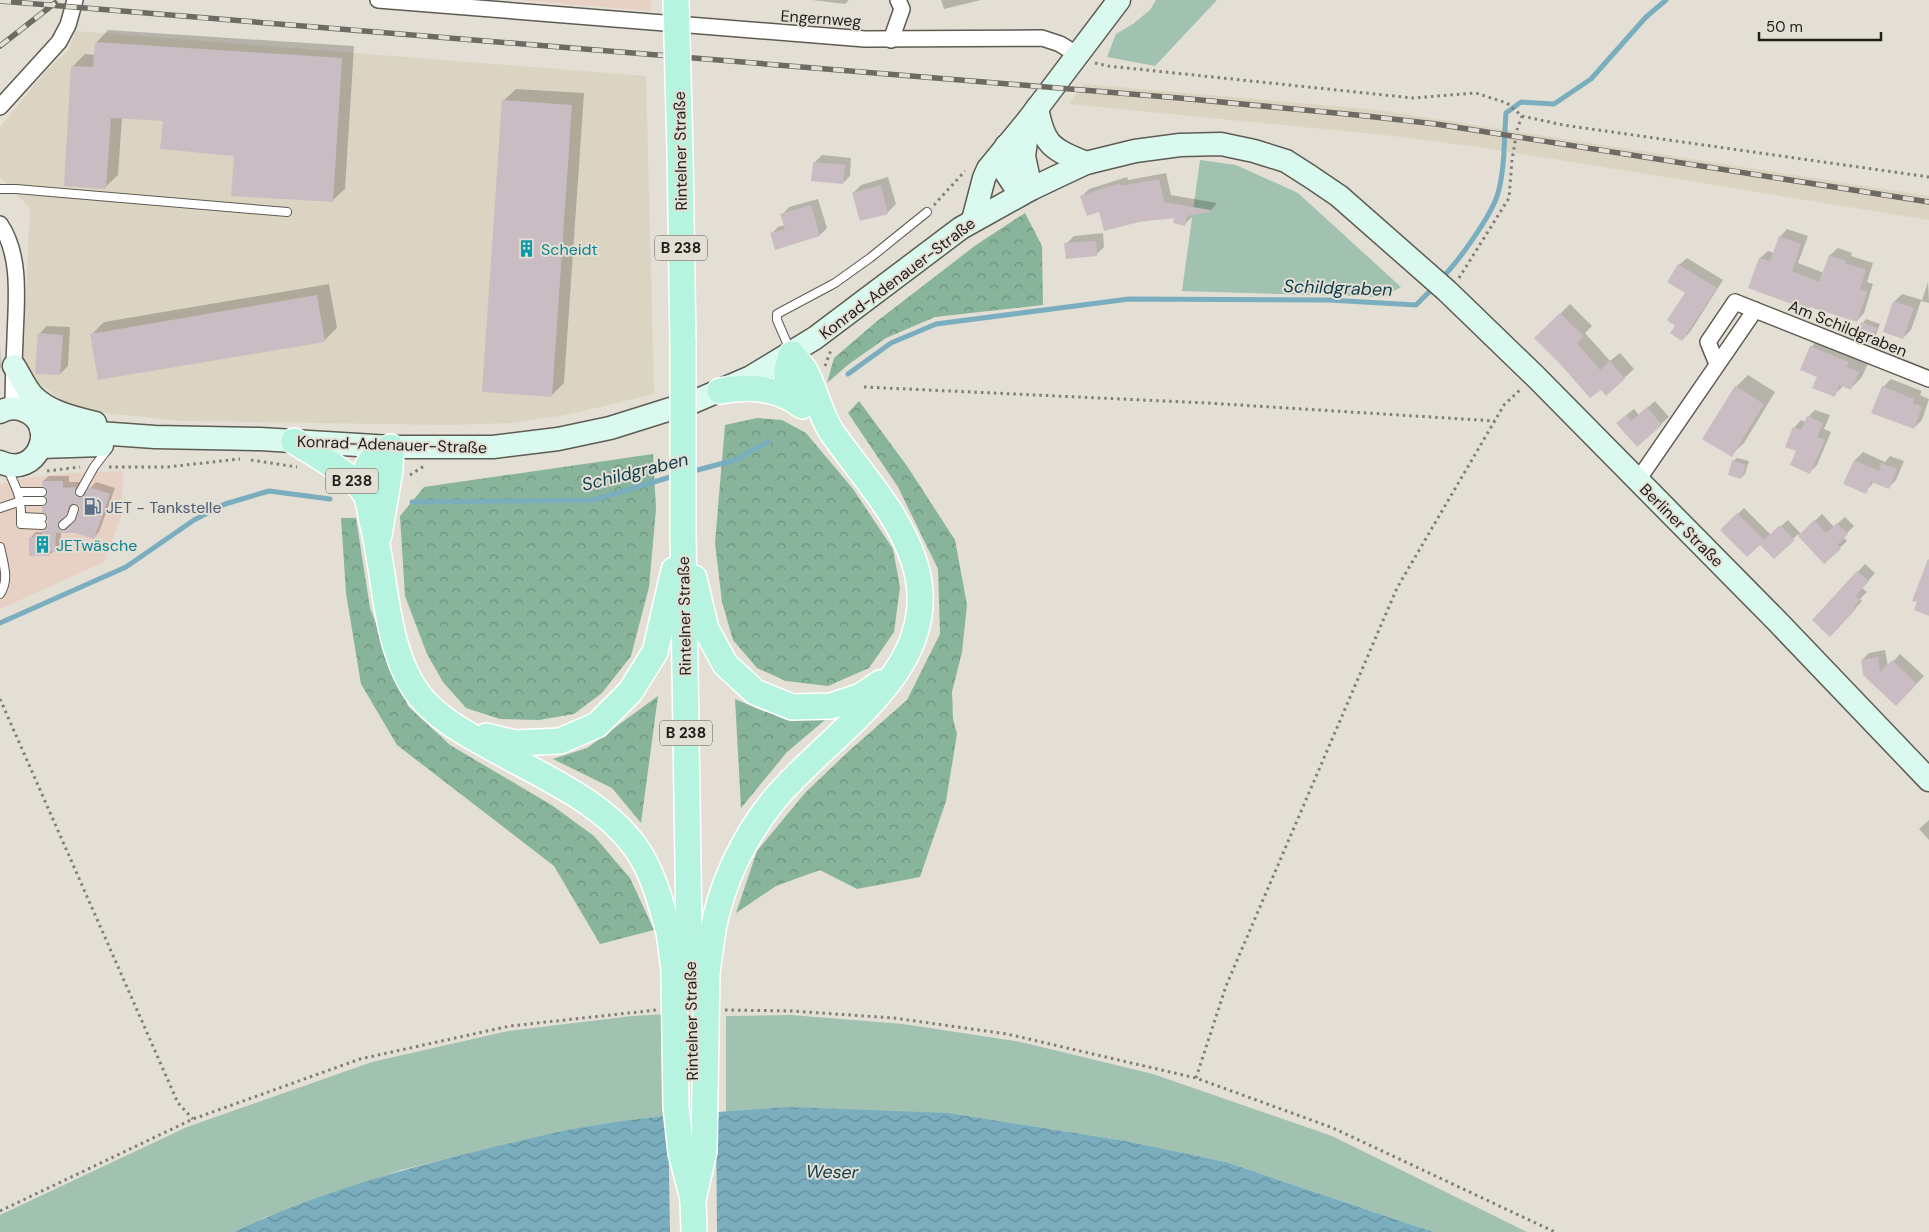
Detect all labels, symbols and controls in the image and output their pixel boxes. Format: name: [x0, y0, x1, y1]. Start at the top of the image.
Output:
street label: Engernweg: [780, 5, 862, 32]
scale bar: [1759, 10, 1882, 42]
text: 50 m: [1766, 17, 1803, 37]
street label: Rintelner Straße: [669, 91, 692, 211]
street label: Konrad-Adenauer-Straße: [815, 213, 979, 344]
road number: B 238: [655, 236, 707, 260]
building icon: Scheidt: [517, 239, 537, 259]
place label: Scheidt: [541, 239, 598, 260]
water label: Schildgraben: [1283, 274, 1393, 302]
street label: Am Schildgraben: [1785, 295, 1910, 362]
street label: Konrad-Adenauer-Straße: [297, 431, 487, 458]
water label: Schildgraben: [579, 447, 691, 497]
road number: B 238: [326, 468, 378, 494]
street label: Berliner Straße: [1635, 479, 1728, 572]
fuel station icon: JET - Tankstelle: [82, 497, 102, 517]
place label: JET - Tankstelle: [106, 497, 222, 518]
building icon: JETwäsche: [32, 535, 52, 555]
place label: JETwäsche: [56, 535, 137, 556]
street label: Rintelner Straße: [673, 556, 696, 676]
road number: B 238: [660, 720, 712, 746]
street label: Rintelner Straße: [680, 961, 703, 1081]
water label: Weser: [806, 1160, 860, 1184]

